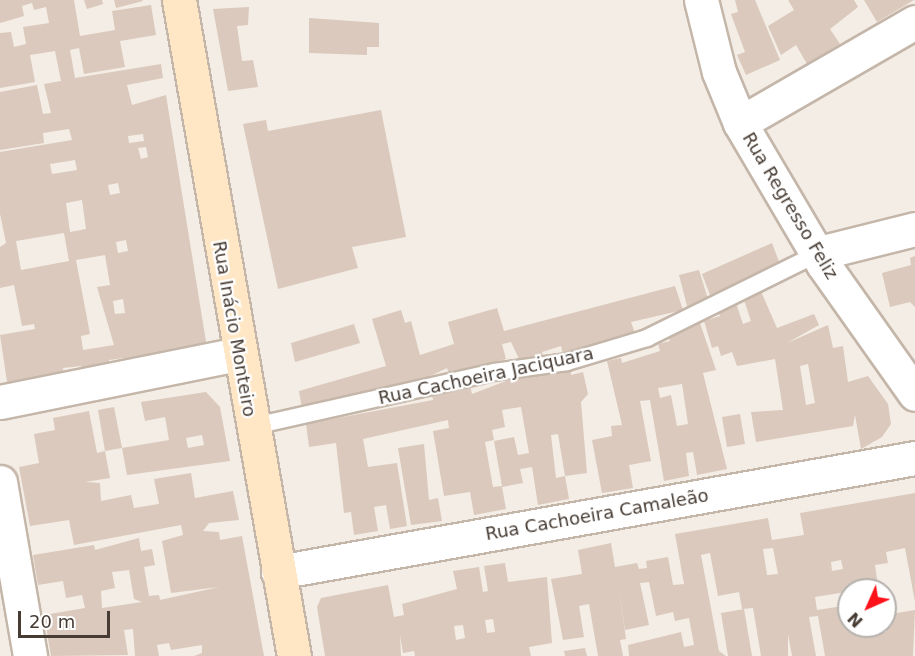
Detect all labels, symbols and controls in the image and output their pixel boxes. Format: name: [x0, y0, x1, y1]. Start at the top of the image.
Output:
street label: Rua Regresso Feliz: [738, 129, 842, 283]
street label: Rua Inácio Monteiro: [208, 239, 260, 419]
street label: Rua Cachoeira Jaciquara: [376, 343, 596, 409]
street label: Rua Cachoeira Camaleão: [484, 485, 710, 545]
north arrow: [837, 578, 897, 638]
scale bar: [21, 599, 112, 637]
text: N: [844, 608, 867, 631]
text: 20 m: [29, 611, 75, 632]

